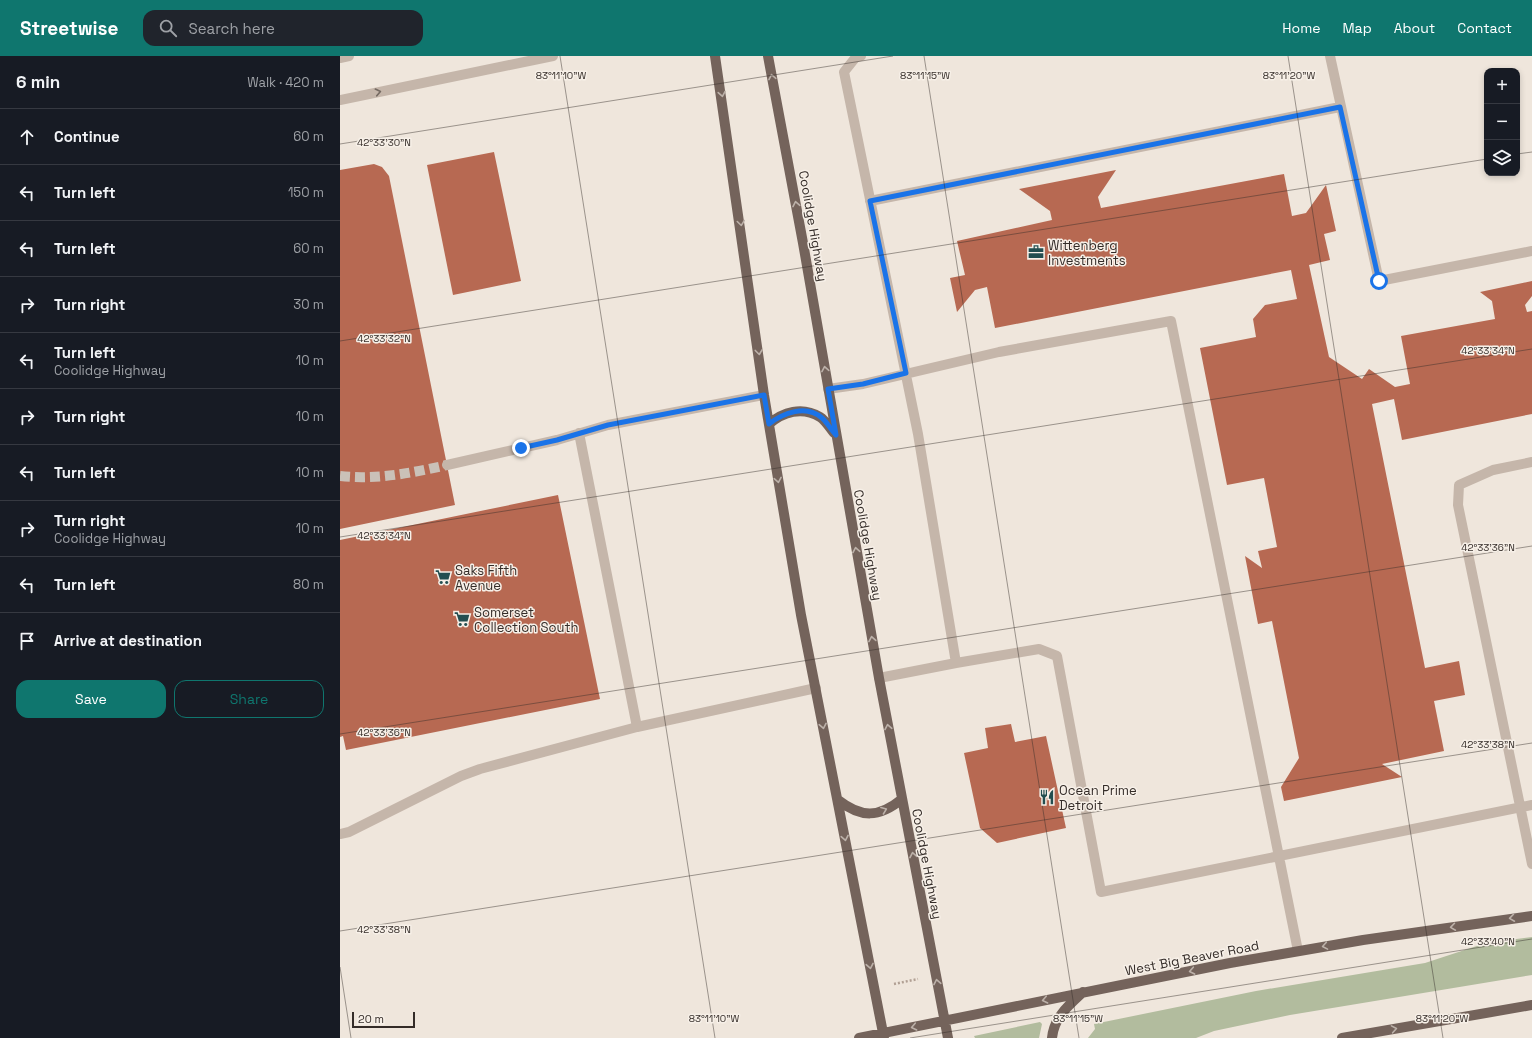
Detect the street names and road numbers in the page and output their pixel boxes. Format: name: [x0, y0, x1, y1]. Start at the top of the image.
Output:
street label: Coolidge Highway: [795, 169, 831, 283]
street label: Coolidge Highway: [850, 488, 886, 602]
street label: Coolidge Highway: [908, 807, 946, 921]
street label: West Big Beaver Road: [1123, 937, 1261, 979]

